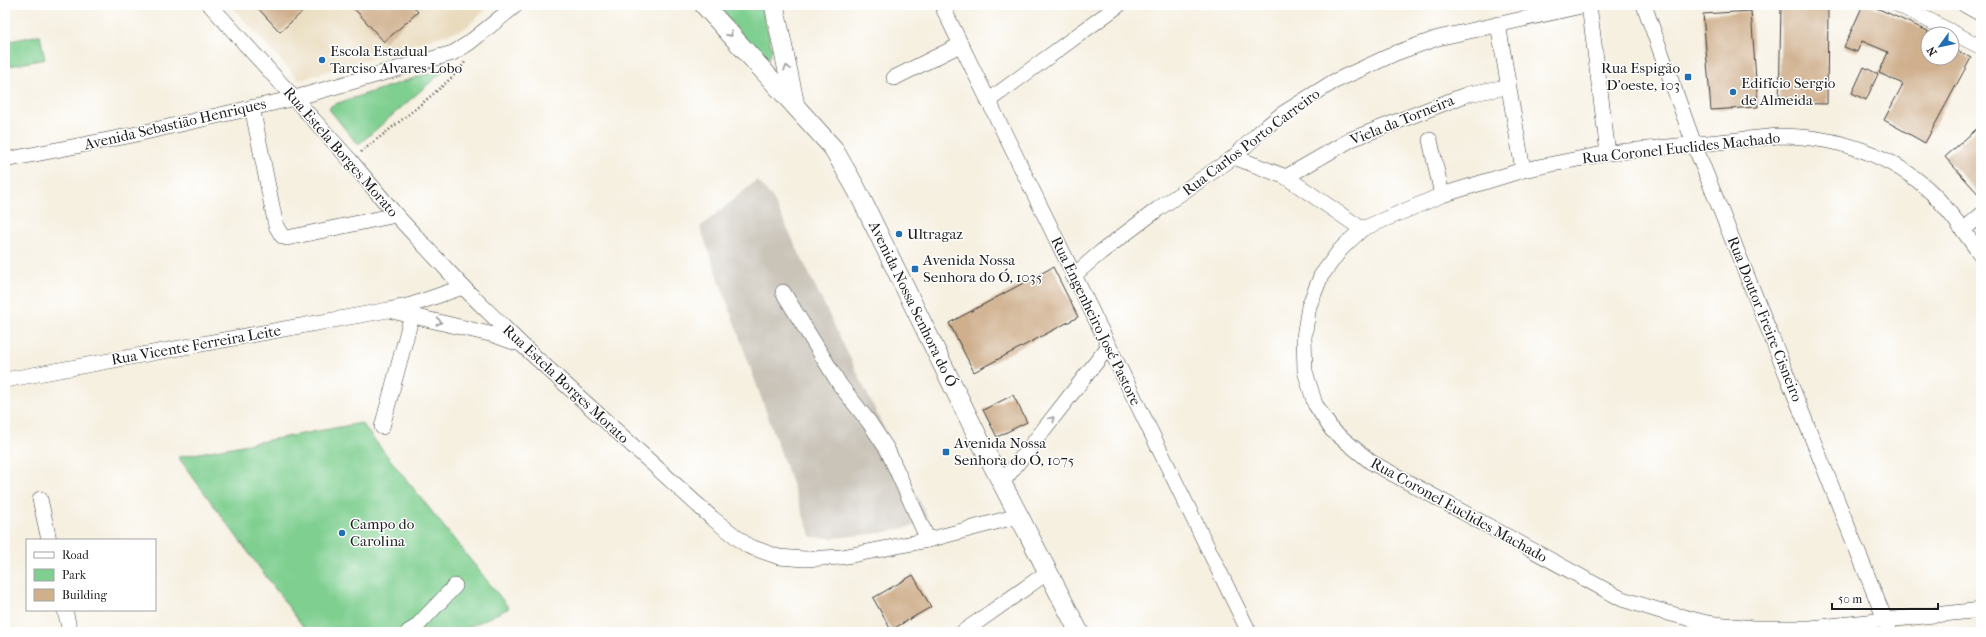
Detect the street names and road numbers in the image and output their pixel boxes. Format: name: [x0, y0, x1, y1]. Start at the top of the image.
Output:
street label: Rua Estela Borges Morato: [280, 83, 403, 221]
street label: Rua Carlos Porto Carreiro: [1179, 84, 1324, 200]
street label: Viela da Torneira: [1347, 91, 1458, 149]
street label: Avenida Sebastião Henriques: [81, 94, 268, 154]
street label: Rua Coronel Euclides Machado: [1581, 129, 1781, 167]
street label: Avenida Nossa Senhora do Ó: [864, 217, 961, 390]
street label: Rua Engenheiro José Pastore: [1047, 234, 1145, 409]
street label: Rua Doutor Freire Cisneiro: [1724, 234, 1807, 405]
street label: Rua Vicente Ferreira Leite: [110, 321, 283, 369]
street label: Rua Estela Borges Morato: [499, 321, 633, 447]
street label: Rua Coronel Euclides Machado: [1367, 454, 1551, 566]

